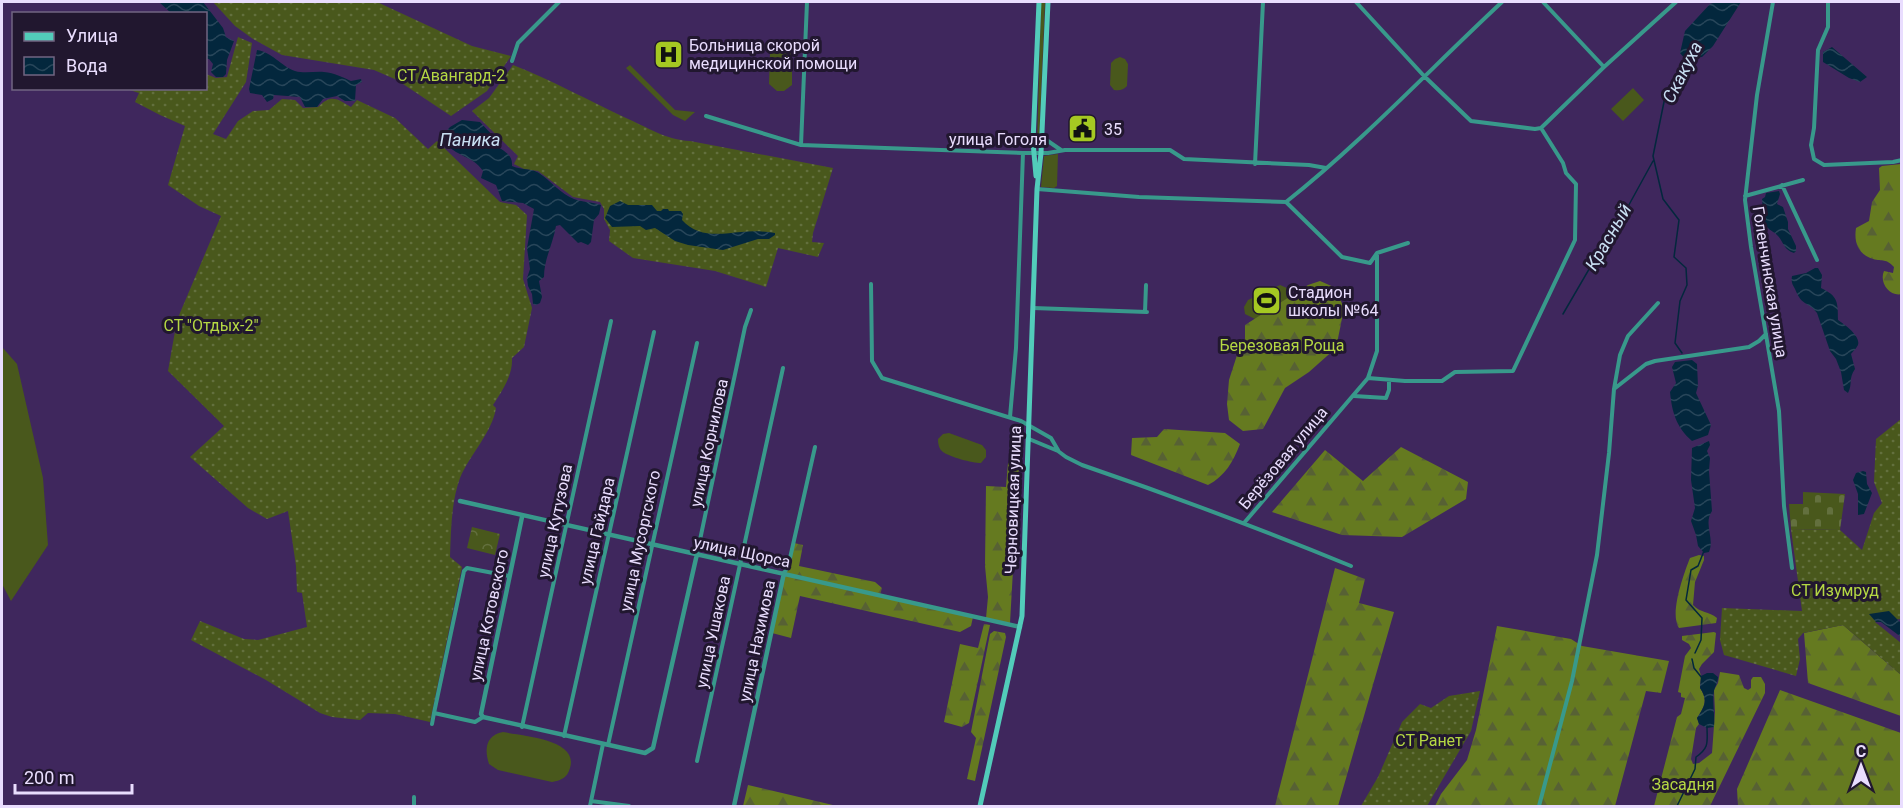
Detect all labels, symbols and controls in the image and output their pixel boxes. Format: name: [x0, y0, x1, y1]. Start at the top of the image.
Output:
legend: [12, 12, 207, 90]
text: Улица: [66, 25, 118, 46]
place label: Больница скорой медицинской помощи: [689, 36, 857, 73]
hospital icon: Больница скорой медицинской помощи: [652, 38, 684, 70]
water label: Скакуха: [1658, 38, 1706, 106]
text: Вода: [66, 55, 108, 76]
park label: СТ Авангард-2: [397, 66, 505, 85]
public building icon: 35: [1067, 113, 1099, 145]
place label: 35: [1104, 120, 1122, 139]
water label: Паника: [439, 129, 501, 150]
street label: улица Гоголя: [949, 130, 1047, 149]
water label: Красный: [1581, 200, 1635, 274]
street label: Голенчинская улица: [1749, 205, 1791, 359]
place label: Стадион школы №64: [1288, 283, 1379, 320]
sports icon: Стадион школы №64: [1251, 285, 1283, 317]
park label: СТ "Отдых-2": [163, 316, 259, 335]
park label: Березовая Роща: [1220, 336, 1344, 355]
street label: улица Корнилова: [686, 377, 732, 509]
street label: Берёзовая улица: [1235, 403, 1331, 513]
street label: Черновицкая улица: [1001, 425, 1025, 575]
street label: улица Кутузова: [534, 462, 576, 580]
street label: улица Мусоргского: [616, 469, 664, 613]
street label: улица Гайдара: [575, 476, 619, 586]
street label: улица Щорса: [692, 532, 792, 572]
street label: улица Котовского: [466, 547, 512, 683]
street label: улица Ушакова: [692, 574, 734, 690]
street label: улица Нахимова: [735, 578, 779, 704]
park label: СТ Изумруд: [1791, 581, 1879, 600]
park label: СТ Ранет: [1395, 731, 1463, 750]
north arrow: [1831, 736, 1891, 796]
text: С: [1856, 742, 1866, 761]
scale bar: [15, 757, 132, 795]
text: 200 m: [24, 767, 75, 788]
park label: Засадня: [1652, 775, 1714, 794]

